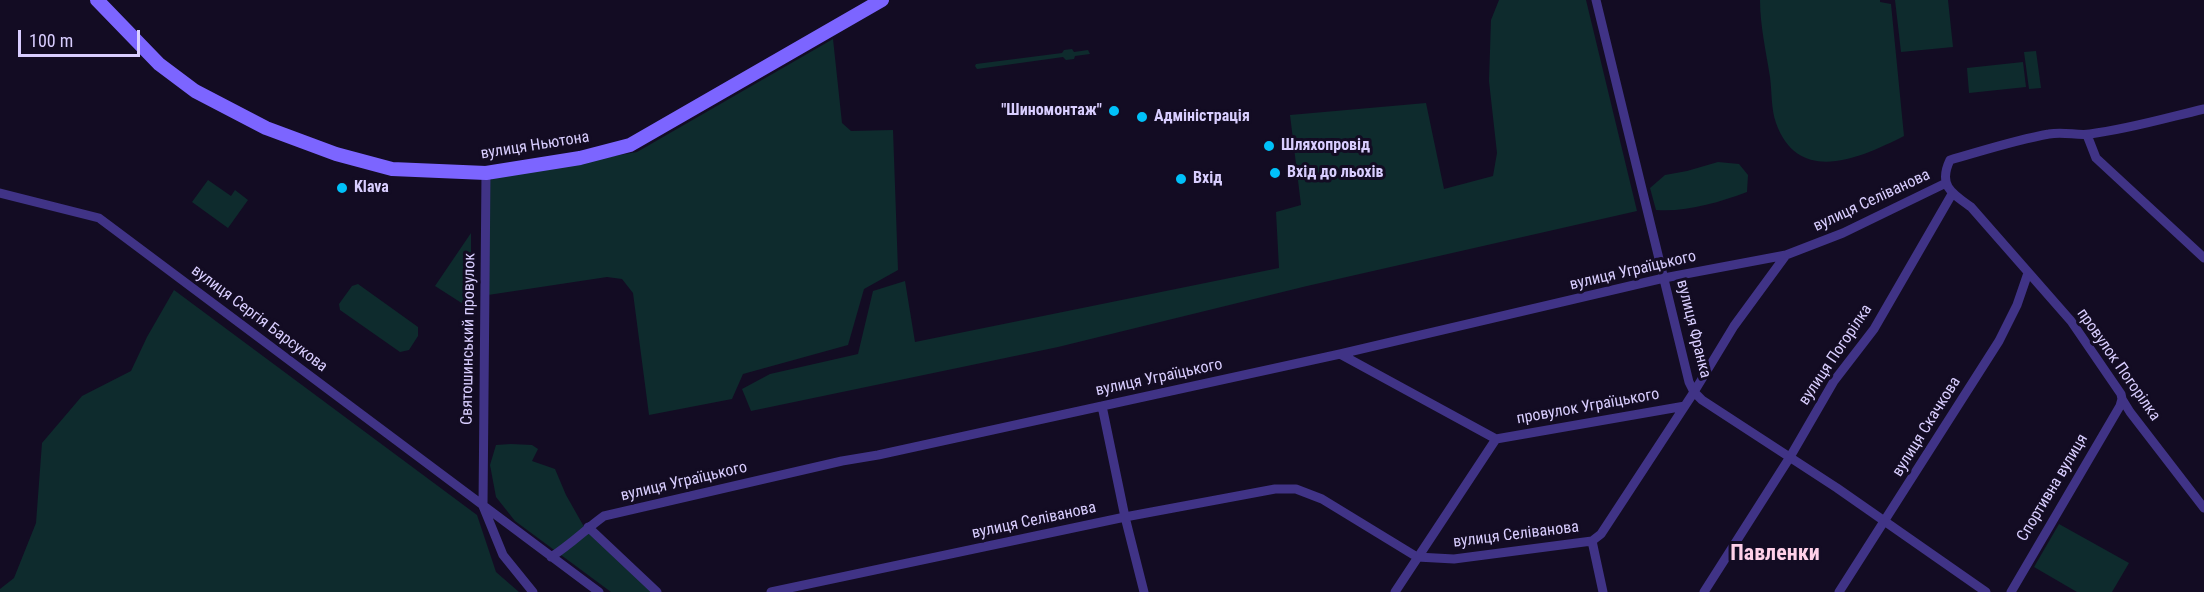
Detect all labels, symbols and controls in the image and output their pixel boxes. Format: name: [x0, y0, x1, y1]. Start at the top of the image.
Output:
scale bar: [21, 18, 142, 56]
text: 100 m: [29, 30, 73, 51]
place label: "Шиномонтаж": [1001, 101, 1102, 121]
marker: "Шиномонтаж": [1107, 104, 1121, 118]
place label: Адміністрація: [1154, 107, 1250, 127]
marker: Адміністрація: [1135, 110, 1149, 124]
street label: вулиця Ньютона: [479, 128, 591, 164]
place label: Шляхопровід: [1281, 136, 1370, 156]
marker: Шляхопровід: [1262, 139, 1276, 153]
place label: Вхід до льохів: [1287, 163, 1384, 183]
marker: Вхід до льохів: [1268, 166, 1282, 180]
street label: вулиця Селіванова: [1811, 166, 1933, 236]
place label: Вхід: [1193, 169, 1222, 189]
marker: Вхід: [1174, 172, 1188, 186]
place label: Klava: [354, 178, 389, 198]
marker: Klava: [335, 181, 349, 195]
street label: вулиця Уграїцького: [1568, 247, 1698, 295]
street label: Святошинський провулок: [458, 253, 480, 425]
street label: вулиця Сергія Барсукова: [187, 261, 331, 377]
street label: вулиця Франка: [1672, 278, 1714, 380]
street label: вулиця Погорілка: [1795, 301, 1877, 409]
street label: провулок Погорілка: [2072, 305, 2164, 425]
street label: вулиця Уграїцького: [1094, 355, 1224, 401]
street label: вулиця Скачкова: [1889, 374, 1965, 480]
street label: провулок Уграїцького: [1515, 385, 1661, 429]
street label: Спортивна вулиця: [2013, 431, 2093, 545]
street label: вулиця Уграїцького: [619, 458, 749, 506]
street label: вулиця Селіванова: [970, 498, 1098, 544]
street label: вулиця Селіванова: [1452, 518, 1580, 552]
district label: Павленки: [1730, 541, 1820, 567]

